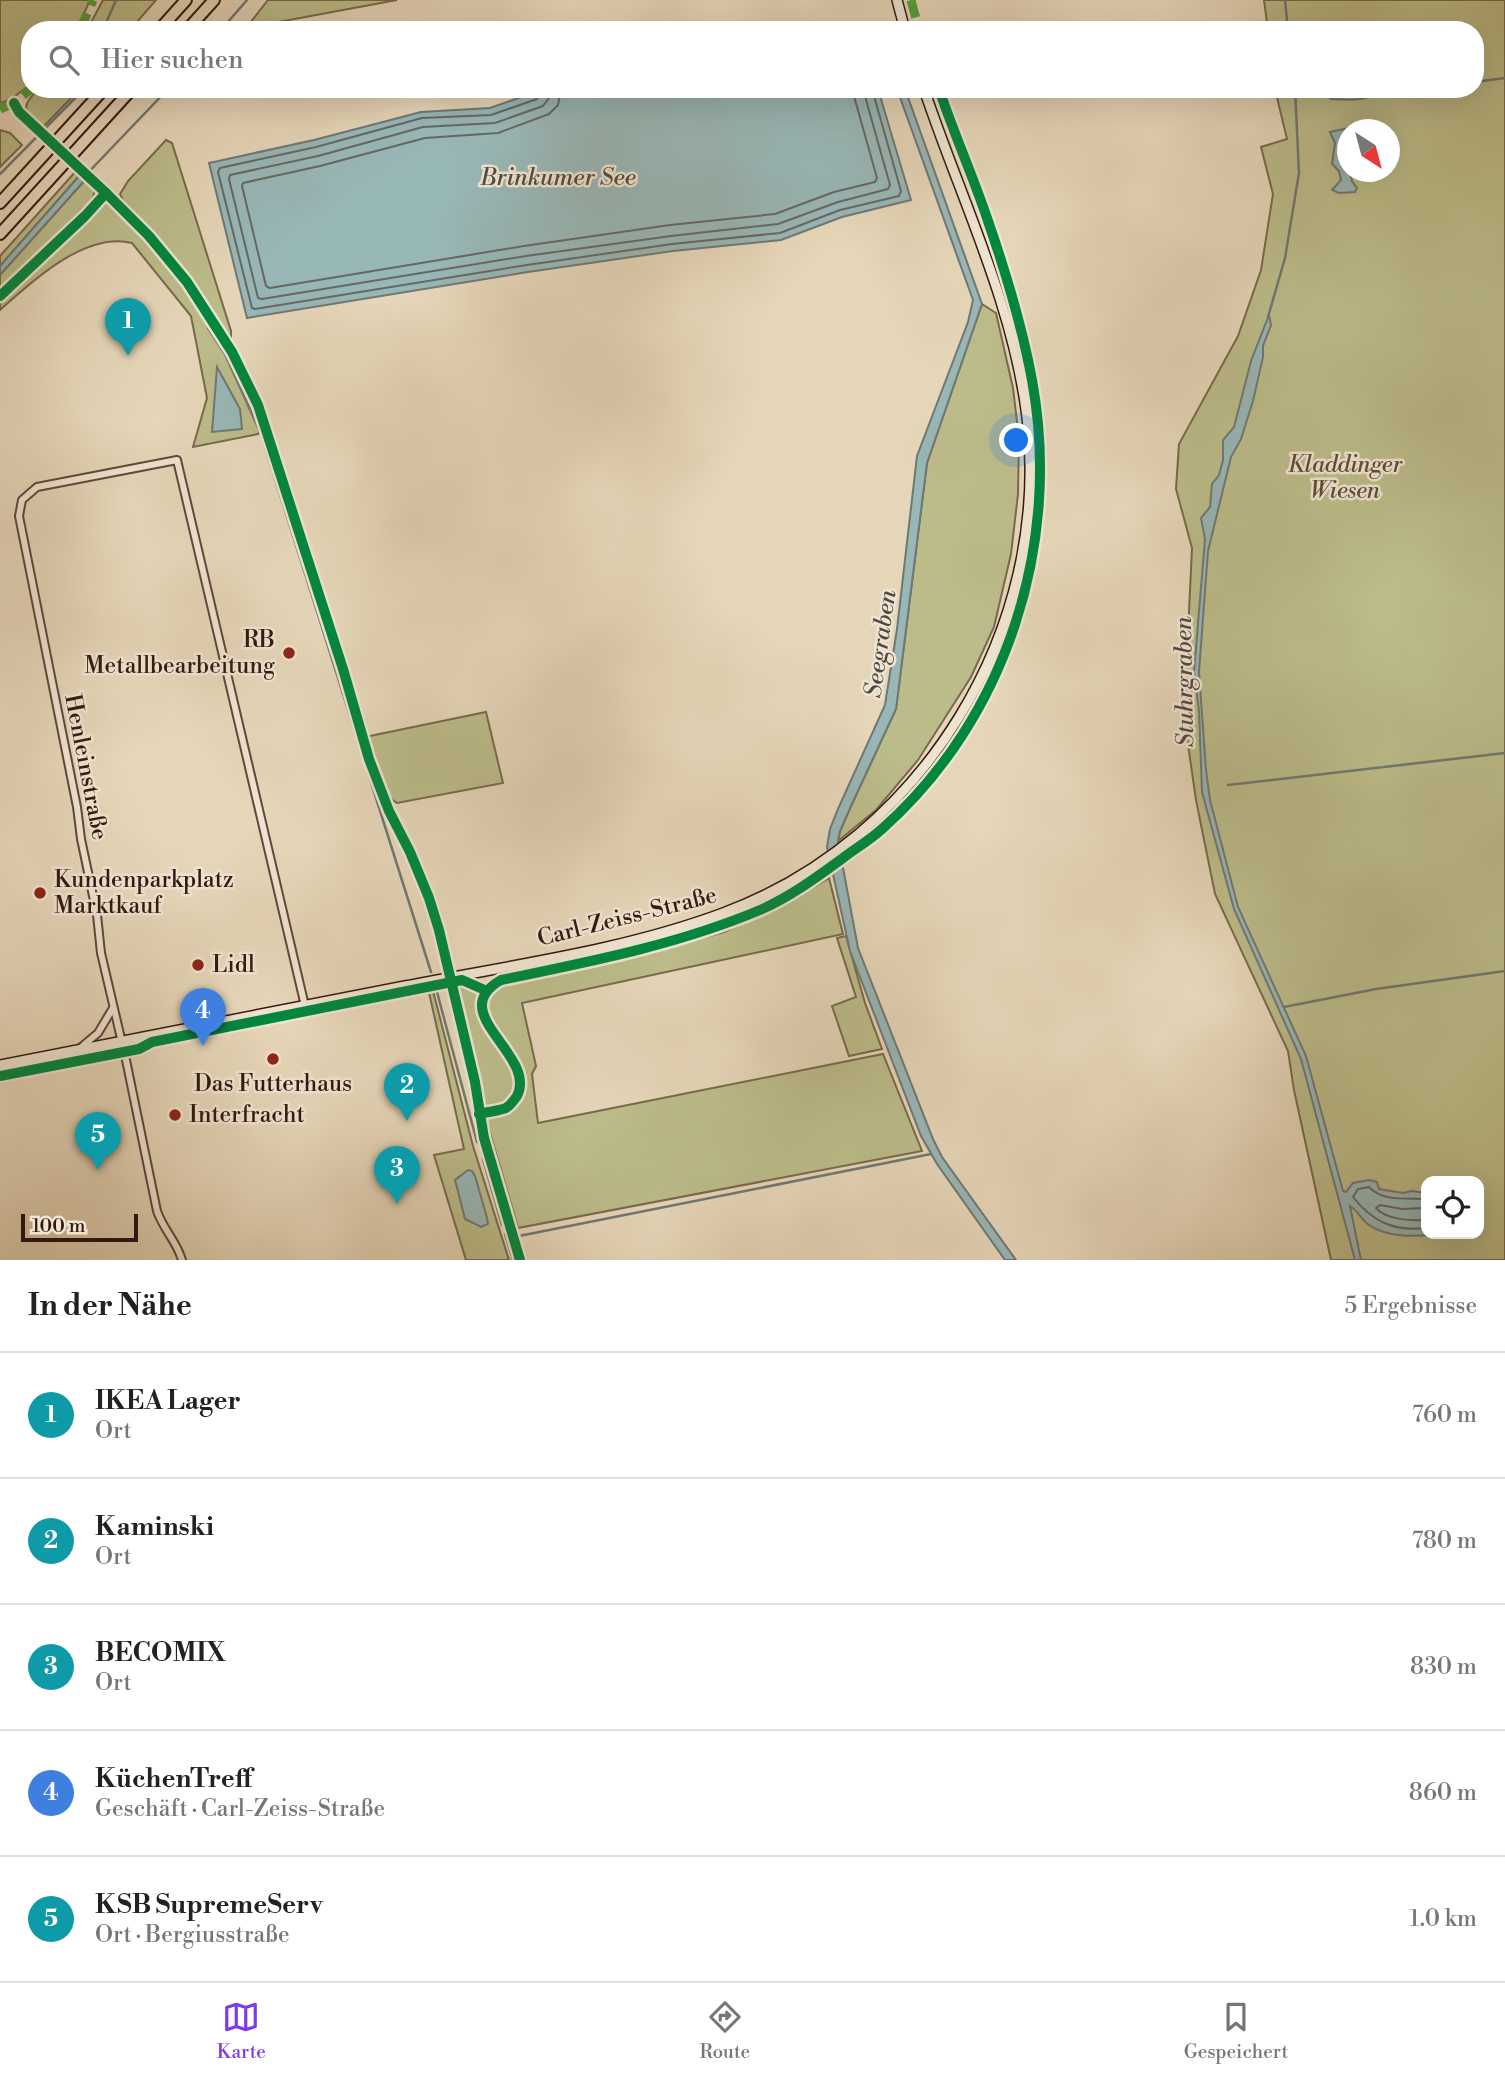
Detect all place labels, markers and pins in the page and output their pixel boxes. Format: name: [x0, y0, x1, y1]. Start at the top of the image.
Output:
pin: 1: [105, 298, 151, 356]
place label: RB Metallbearbeitung: [84, 626, 275, 680]
marker: RB Metallbearbeitung: [281, 645, 297, 661]
place label: Kundenparkplatz Marktkauf: [54, 866, 234, 920]
marker: Kundenparkplatz Marktkauf: [32, 885, 48, 901]
place label: Lidl: [212, 951, 255, 979]
marker: Lidl: [190, 957, 206, 973]
pin: 4: [180, 988, 226, 1046]
marker: Das Futterhaus: [265, 1051, 281, 1067]
pin: 2: [384, 1063, 430, 1121]
place label: Das Futterhaus: [194, 1070, 352, 1098]
place label: Interfracht: [189, 1101, 305, 1129]
marker: Interfracht: [167, 1107, 183, 1123]
pin: 5: [75, 1112, 121, 1170]
pin: 3: [374, 1146, 420, 1204]

